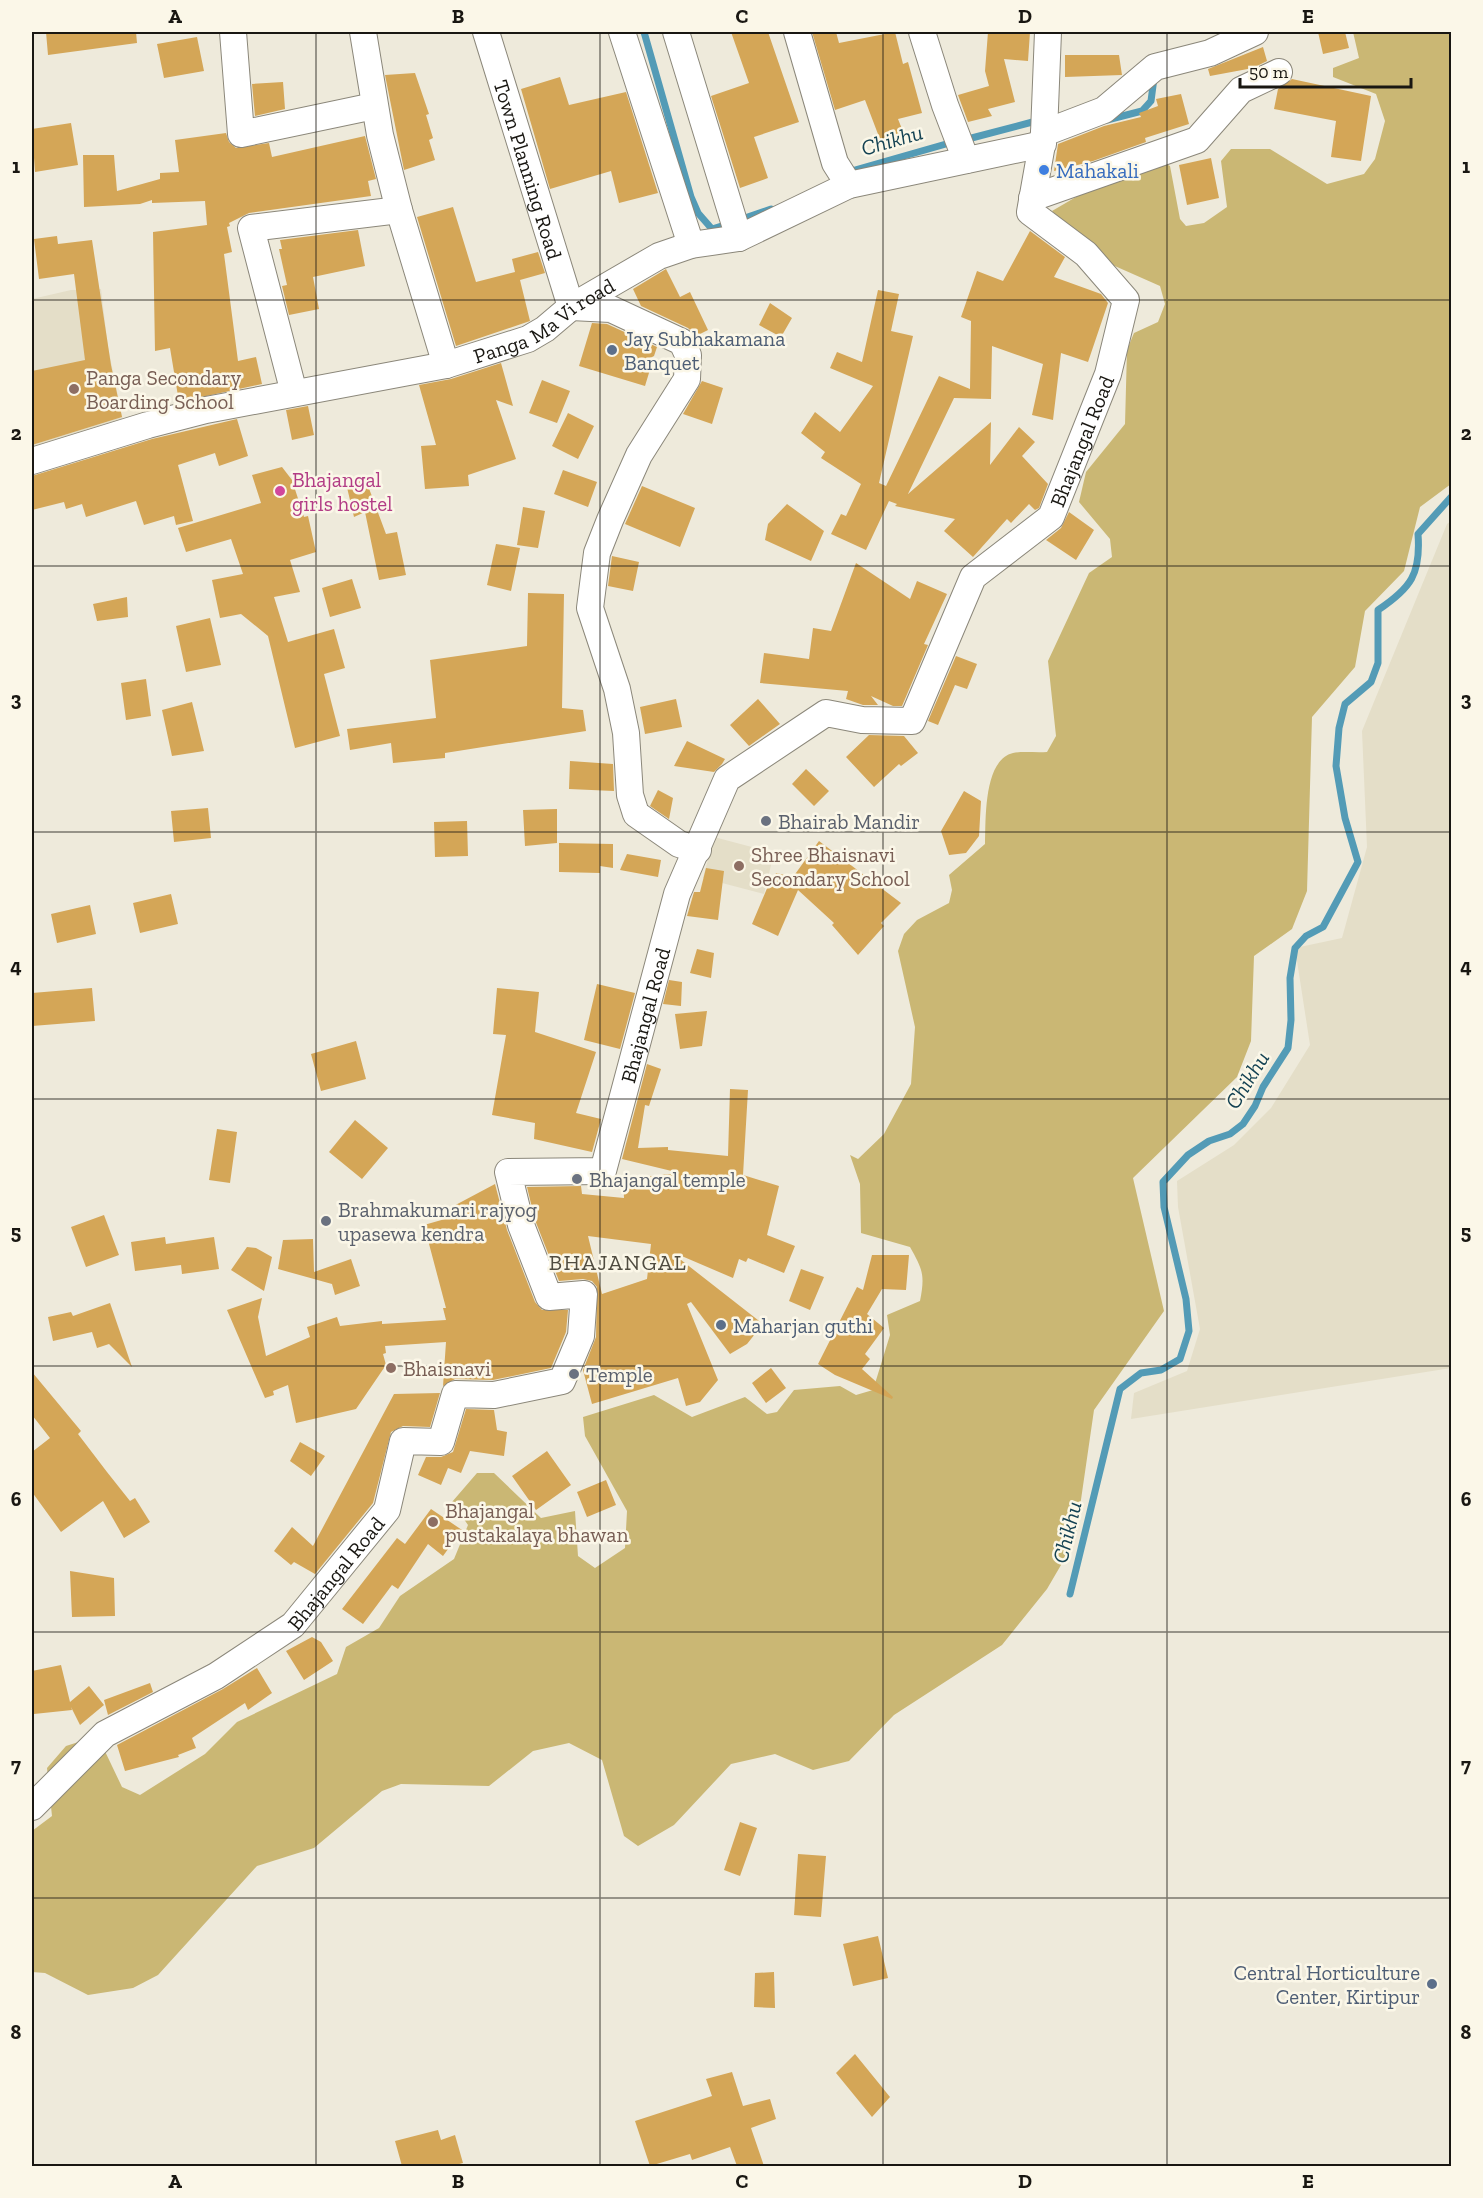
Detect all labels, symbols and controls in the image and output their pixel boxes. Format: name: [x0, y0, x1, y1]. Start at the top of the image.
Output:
text: A: [168, 4, 182, 28]
text: B: [452, 4, 464, 28]
text: C: [736, 4, 749, 28]
text: D: [1018, 4, 1032, 28]
text: E: [1302, 4, 1314, 28]
scale bar: [1240, 51, 1411, 89]
text: 50 m: [1249, 61, 1289, 83]
street label: Town Planning Road: [489, 77, 568, 263]
water label: Chikhu: [858, 118, 926, 162]
text: 1: [12, 154, 20, 178]
text: 1: [1462, 154, 1470, 178]
place label: Mahakali: [1056, 158, 1139, 183]
marker: Mahakali: [1037, 163, 1051, 177]
street label: Panga Ma Vi road: [470, 272, 619, 368]
place label: Jay Subhakamana Banquet: [624, 326, 785, 375]
marker: Jay Subhakamana Banquet: [605, 343, 619, 357]
place label: Panga Secondary Boarding School: [86, 365, 242, 414]
street label: Bhajangal Road: [1044, 371, 1119, 510]
marker: Panga Secondary Boarding School: [67, 382, 81, 396]
text: 2: [11, 421, 22, 445]
text: 2: [1461, 421, 1472, 445]
place label: Bhajangal girls hostel: [292, 467, 393, 516]
marker: Bhajangal girls hostel: [273, 484, 287, 498]
text: 3: [11, 687, 22, 711]
text: 3: [1461, 687, 1472, 711]
place label: Bhairab Mandir: [778, 809, 920, 834]
marker: Bhairab Mandir: [759, 814, 773, 828]
place label: Shree Bhaisnavi Secondary School: [751, 842, 910, 891]
marker: Shree Bhaisnavi Secondary School: [732, 859, 746, 873]
street label: Bhajangal Road: [615, 944, 675, 1086]
text: 4: [10, 954, 22, 978]
text: 4: [1460, 954, 1472, 978]
water label: Chikhu: [1219, 1046, 1275, 1114]
place label: Bhajangal temple: [589, 1167, 746, 1193]
marker: Bhajangal temple: [570, 1172, 584, 1186]
place label: Brahmakumari rajyog upasewa kendra: [338, 1197, 538, 1246]
marker: Brahmakumari rajyog upasewa kendra: [319, 1214, 333, 1228]
text: 5: [11, 1220, 21, 1244]
text: 5: [1461, 1220, 1471, 1244]
district label: BHAJANGAL: [549, 1249, 687, 1276]
place label: Maharjan guthi: [733, 1313, 873, 1339]
marker: Maharjan guthi: [714, 1318, 728, 1332]
place label: Bhaisnavi: [403, 1356, 491, 1381]
marker: Bhaisnavi: [384, 1361, 398, 1375]
place label: Temple: [586, 1362, 653, 1387]
marker: Temple: [567, 1367, 581, 1381]
text: 6: [11, 1487, 22, 1511]
text: 6: [1461, 1487, 1472, 1511]
place label: Bhajangal pustakalaya bhawan: [445, 1498, 628, 1547]
water label: Chikhu: [1046, 1498, 1088, 1566]
street label: Bhajangal Road: [282, 1511, 390, 1635]
marker: Bhajangal pustakalaya bhawan: [426, 1515, 440, 1529]
text: 7: [11, 1753, 21, 1777]
text: 7: [1461, 1753, 1471, 1777]
place label: Central Horticulture Center, Kirtipur: [1233, 1960, 1420, 2009]
marker: Central Horticulture Center, Kirtipur: [1425, 1977, 1439, 1991]
text: 8: [11, 2020, 22, 2044]
text: 8: [1461, 2020, 1472, 2044]
text: A: [168, 2169, 182, 2193]
text: B: [452, 2169, 464, 2193]
text: C: [736, 2169, 749, 2193]
text: D: [1018, 2169, 1032, 2193]
text: E: [1302, 2169, 1314, 2193]

